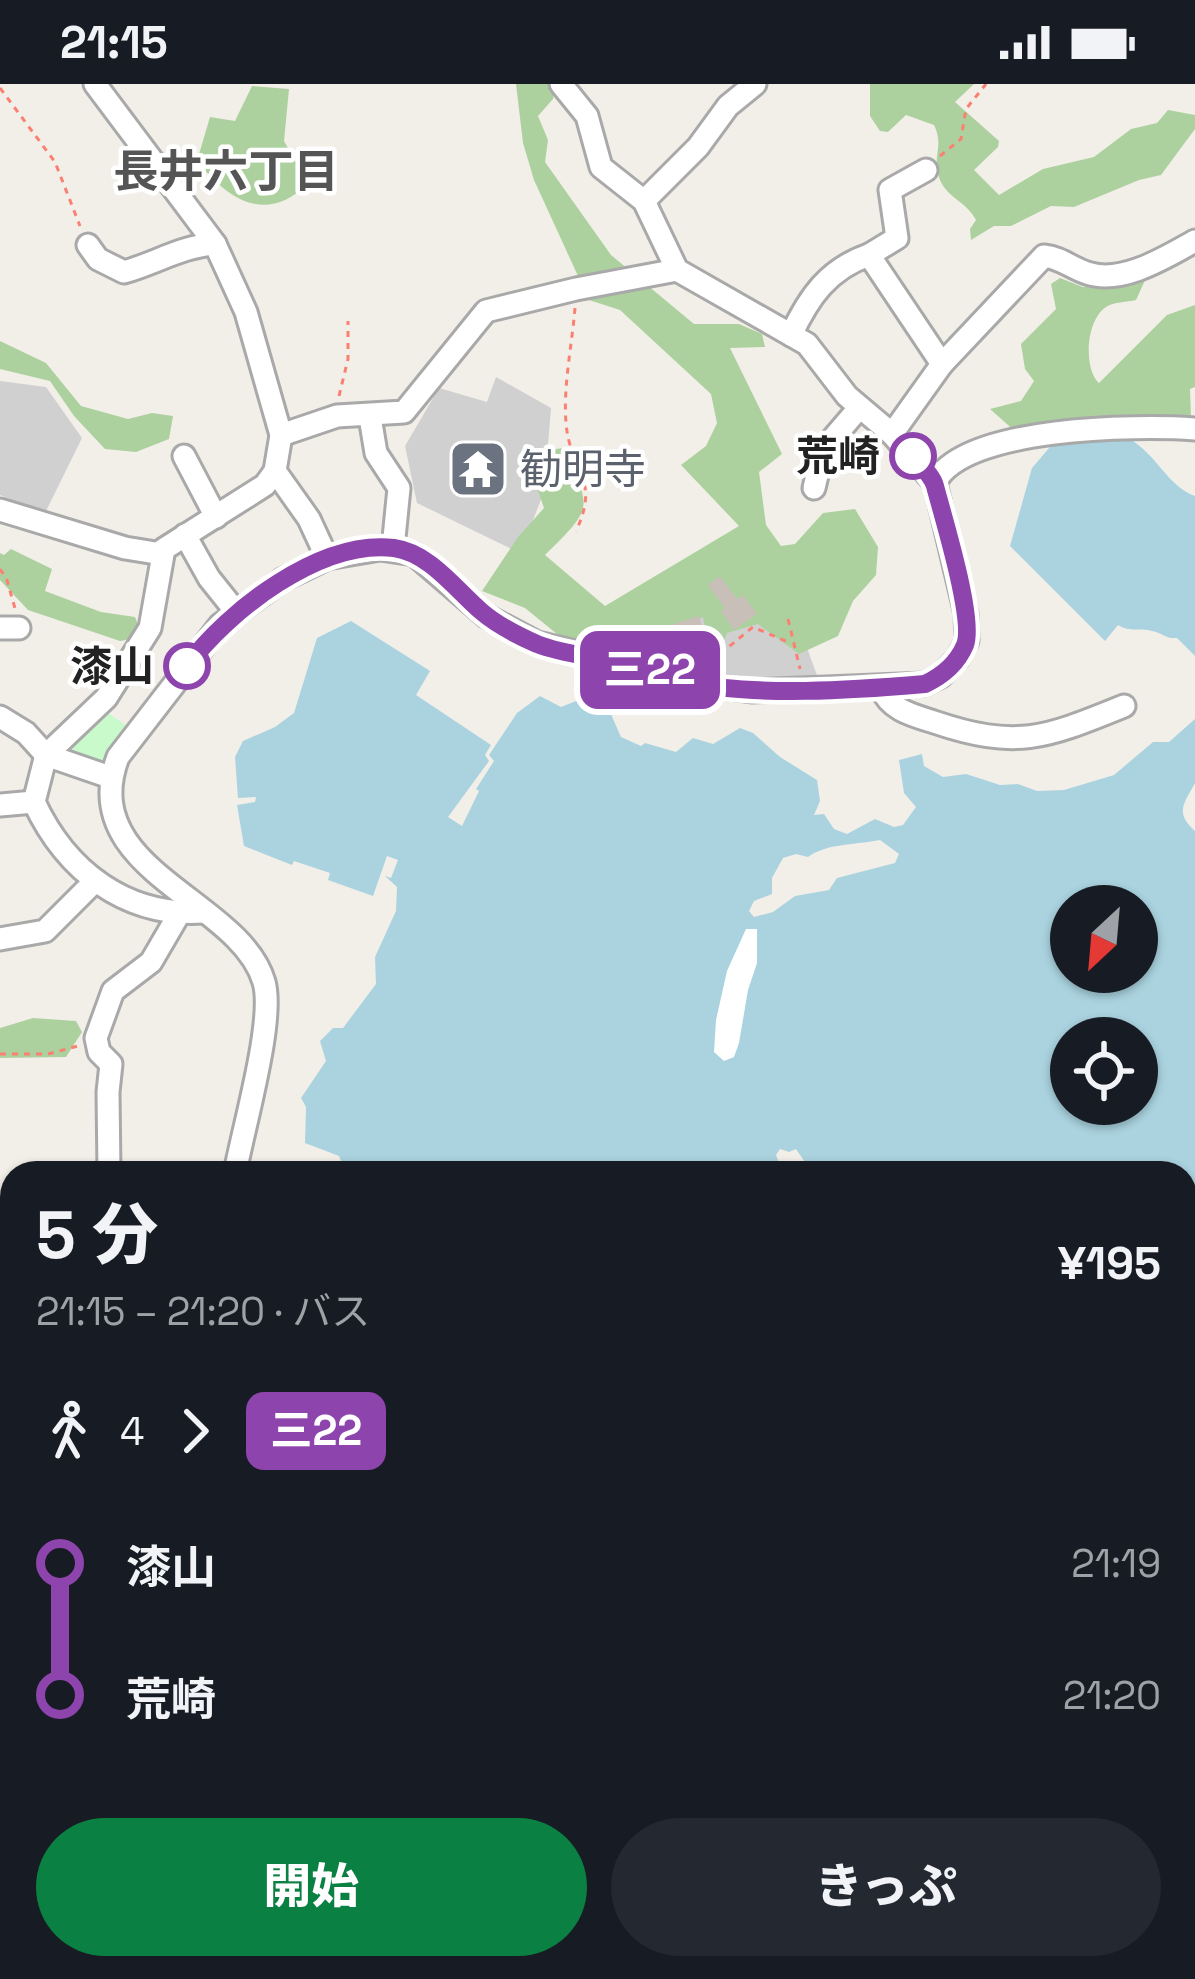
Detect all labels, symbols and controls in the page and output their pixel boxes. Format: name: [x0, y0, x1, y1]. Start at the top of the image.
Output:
text: 21:15: [60, 14, 168, 71]
district label: 長井六丁目: [113, 143, 339, 200]
place label: 荒崎: [796, 430, 880, 483]
marker: 荒崎: [891, 434, 935, 478]
temple icon: 勧明寺: [447, 438, 509, 500]
place label: 勧明寺: [520, 443, 646, 496]
line badge: 三22: [581, 631, 719, 709]
place label: 漆山: [70, 640, 154, 693]
text: 三22: [604, 643, 696, 696]
marker: 漆山: [165, 644, 209, 688]
north arrow: [1050, 885, 1158, 993]
map controls: [1050, 885, 1158, 1125]
button: locate: [1050, 1017, 1158, 1125]
text: 5 分: [36, 1193, 158, 1277]
text: ¥195: [1058, 1235, 1161, 1292]
text: 21:15 – 21:20 · バス: [36, 1287, 370, 1336]
icon: walk: [36, 1398, 102, 1464]
icon: forward: [162, 1398, 228, 1464]
text: 三22: [270, 1404, 362, 1457]
text: 4: [120, 1407, 144, 1456]
text: 漆山: [126, 1539, 216, 1596]
text: 21:19: [1071, 1539, 1161, 1588]
text: 荒崎: [126, 1671, 216, 1728]
text: 21:20: [1063, 1671, 1161, 1720]
button: 開始: [36, 1818, 587, 1956]
button: きっぷ: [611, 1818, 1161, 1956]

